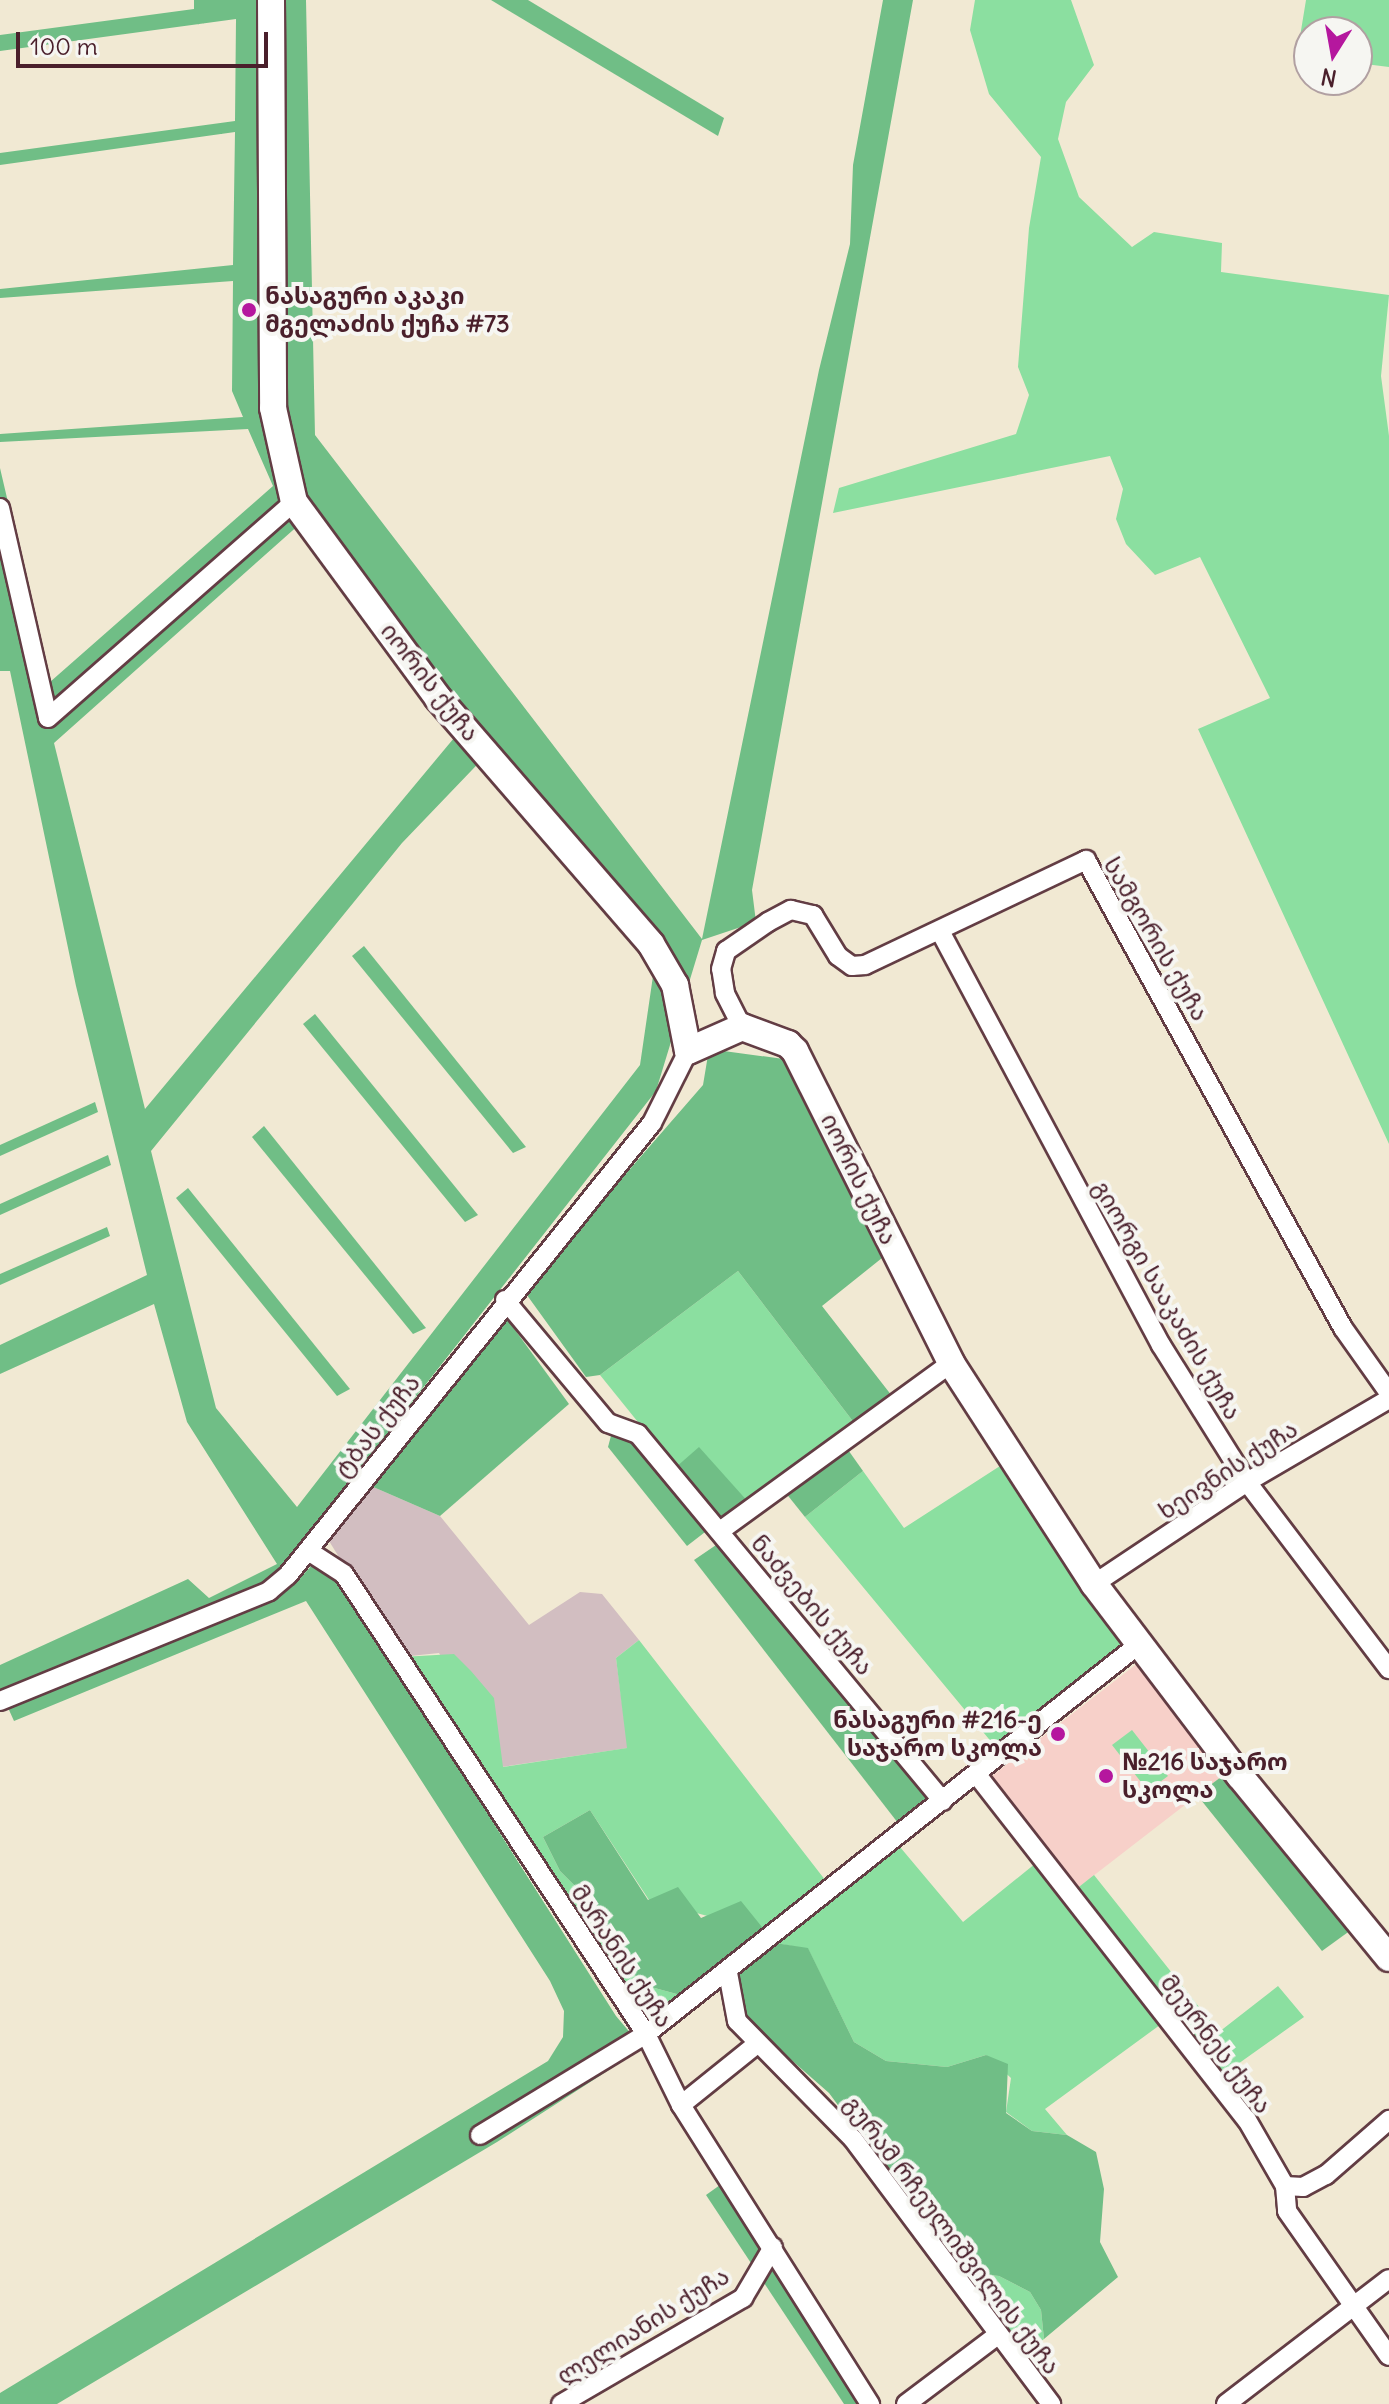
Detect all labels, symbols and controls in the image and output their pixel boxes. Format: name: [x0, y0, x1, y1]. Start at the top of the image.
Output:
scale bar: [20, 16, 272, 66]
north arrow: [1293, 16, 1373, 96]
text: 100 m: [30, 31, 98, 61]
text: N: [1319, 62, 1339, 93]
place label: ნასაგური აკაკი მგელაძის ქუჩა #73: [265, 282, 510, 338]
marker: ნასაგური აკაკი მგელაძის ქუჩა #73: [240, 301, 258, 319]
street label: იორის ქუჩა: [375, 617, 485, 747]
street label: სამგორის ქუჩა: [1097, 852, 1215, 1026]
street label: იორის ქუჩა: [815, 1109, 903, 1249]
street label: გიორგი სააკაძის ქუჩა: [1087, 1175, 1247, 1425]
street label: ტბას ქუჩა: [328, 1369, 426, 1483]
street label: ხეივნის ქუჩა: [1153, 1414, 1303, 1526]
street label: ნაძვების ქუჩა: [745, 1529, 879, 1681]
place label: ნასაგური #216-ე საჯარო სკოლა: [833, 1706, 1042, 1762]
marker: ნასაგური #216-ე საჯარო სკოლა: [1049, 1725, 1067, 1743]
place label: №216 საჯარო სკოლა: [1122, 1748, 1288, 1804]
marker: №216 საჯარო სკოლა: [1097, 1767, 1115, 1785]
street label: მარანის ქუჩა: [565, 1879, 679, 2033]
street label: მეურნეს ქუჩა: [1154, 1969, 1278, 2119]
street label: გურამ რჩეულიშვილის ქუჩა: [838, 2090, 1066, 2380]
street label: ლელიანის ქუჩა: [552, 2261, 734, 2391]

